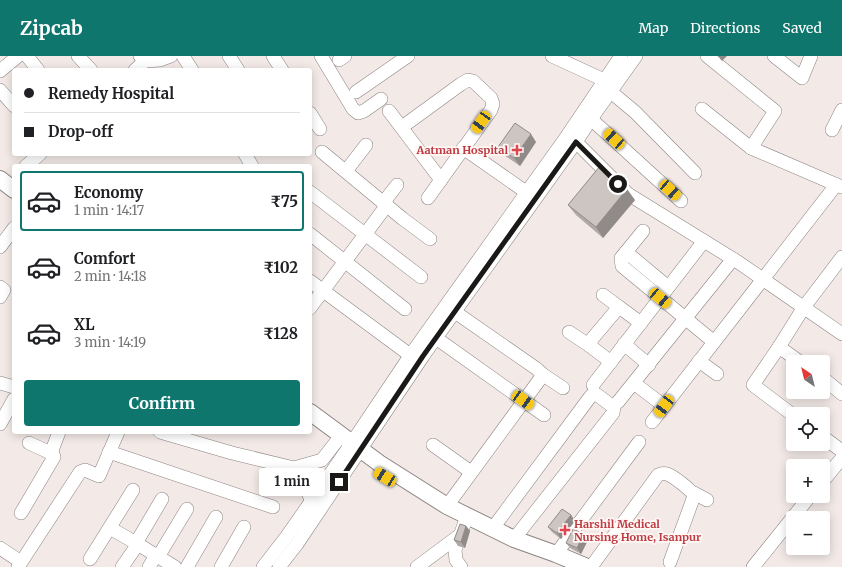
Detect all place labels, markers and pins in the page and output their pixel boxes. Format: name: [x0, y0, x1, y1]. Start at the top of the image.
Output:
place label: Aatman Hospital: [416, 143, 508, 157]
marker: Aatman Hospital: [511, 144, 523, 156]
place label: Harshil Medical Nursing Home, Isanpur: [574, 517, 701, 544]
marker: Harshil Medical Nursing Home, Isanpur: [559, 524, 571, 536]

